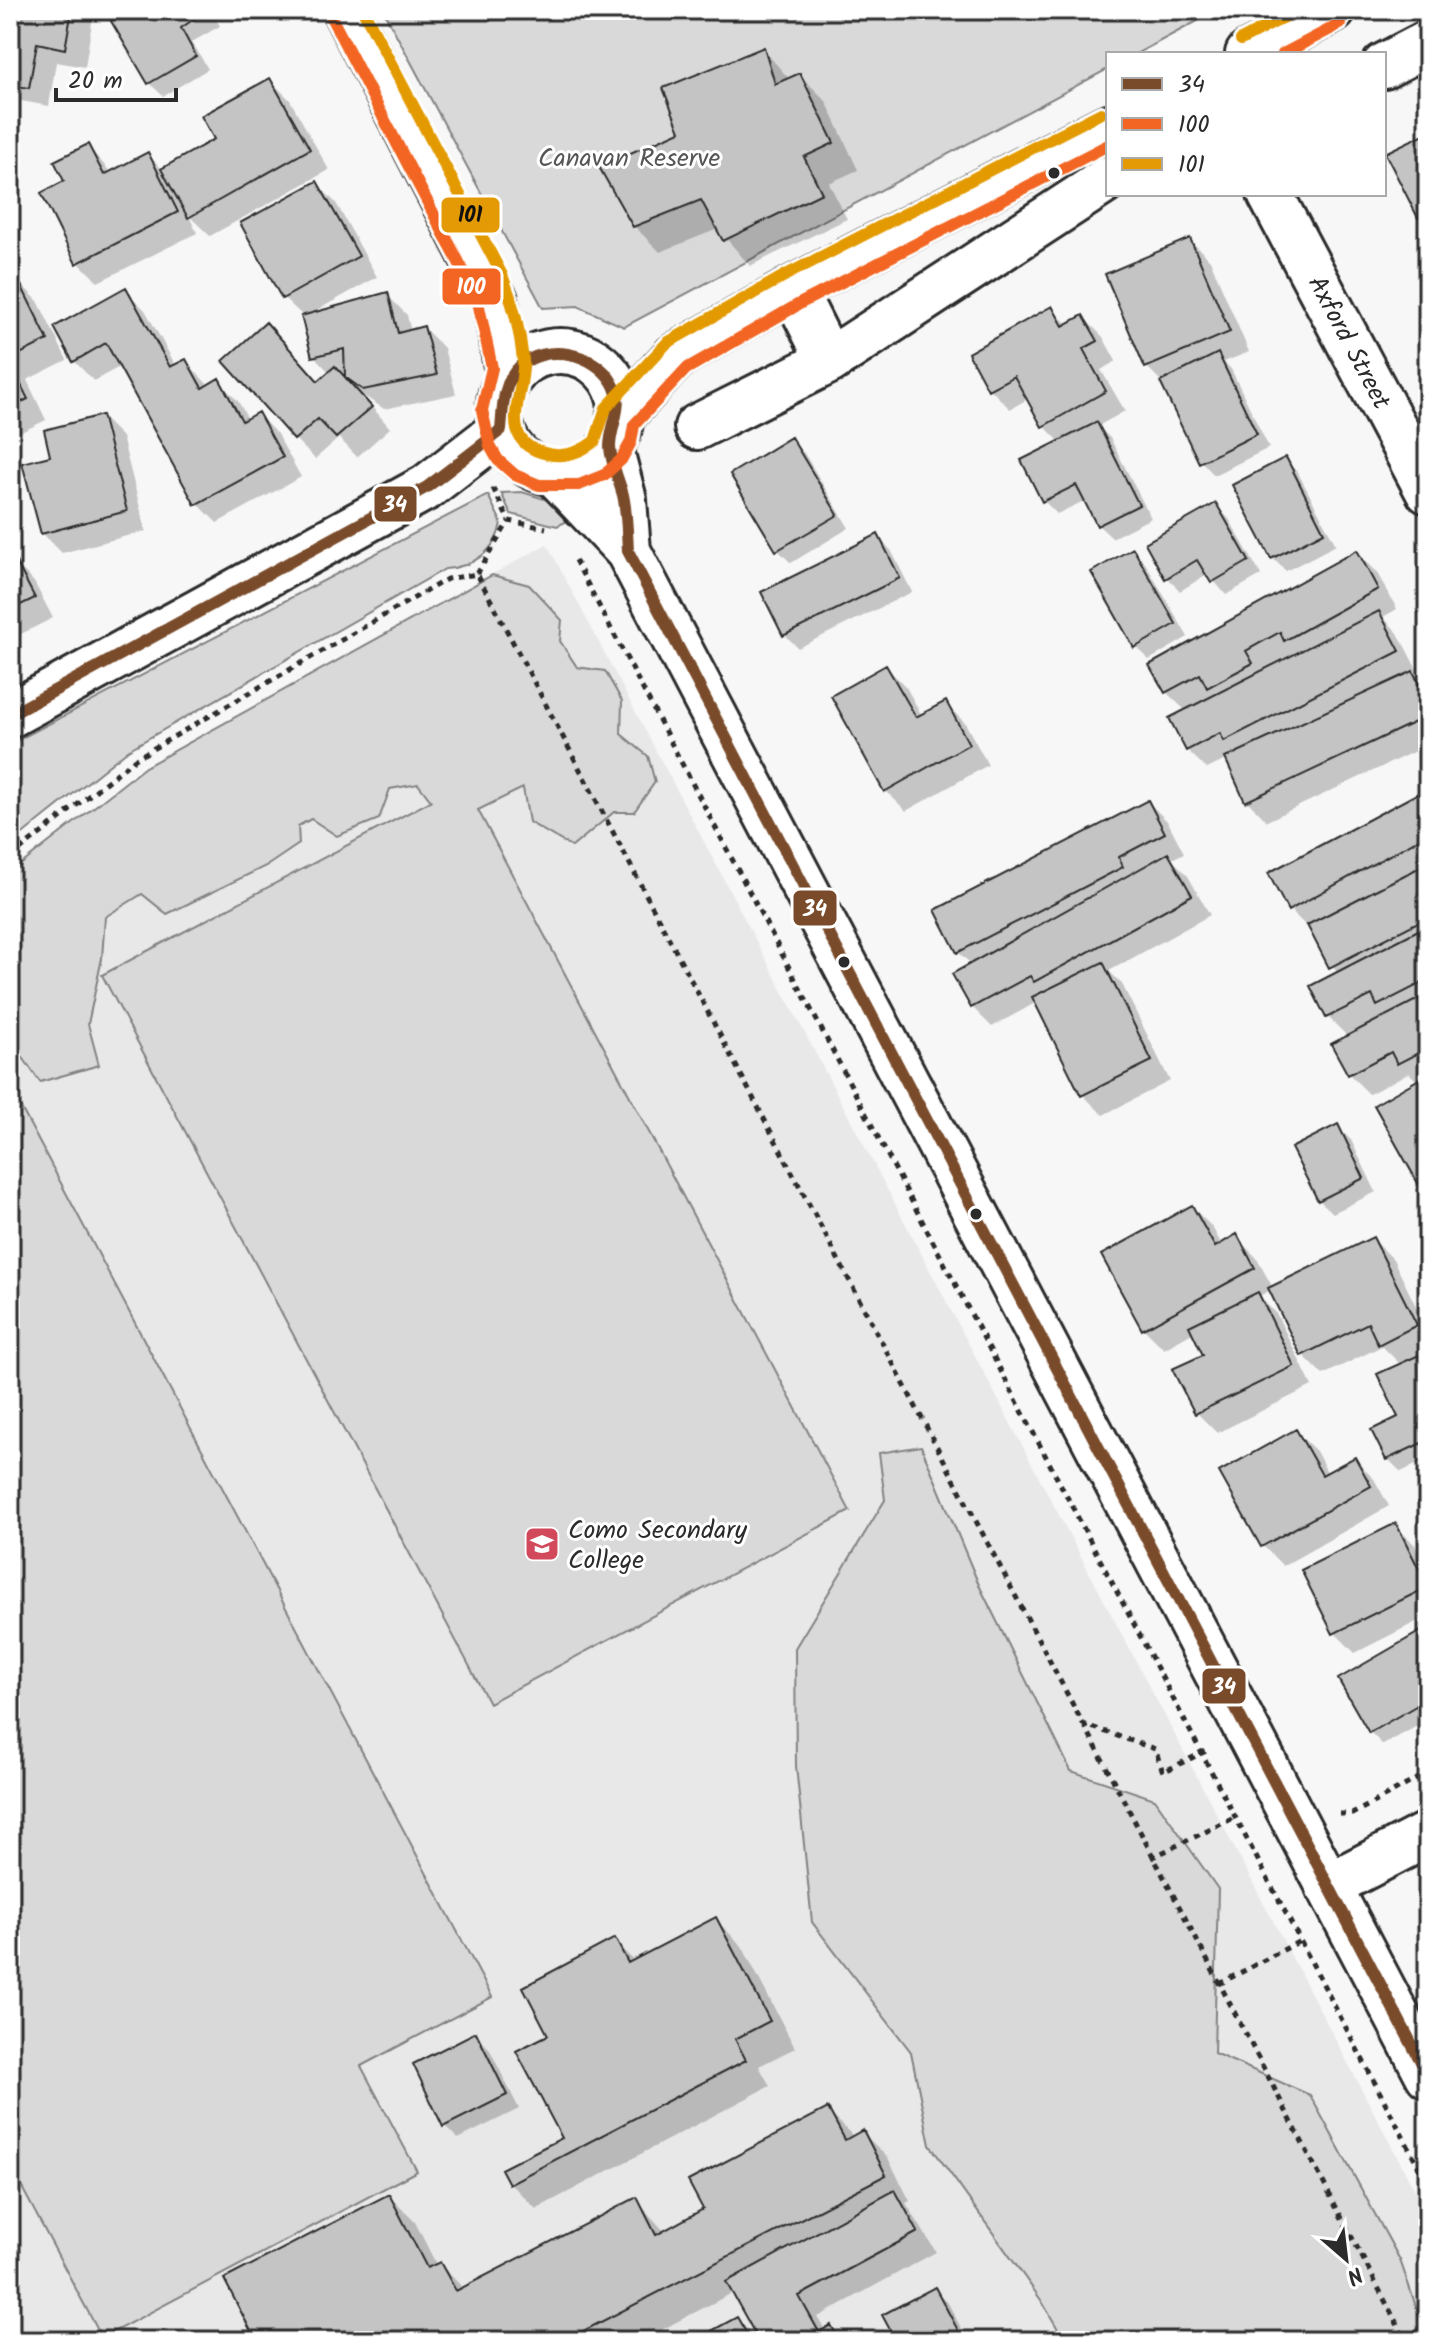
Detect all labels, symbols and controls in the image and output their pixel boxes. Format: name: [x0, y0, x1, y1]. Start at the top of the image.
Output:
scale bar: [56, 52, 176, 102]
legend: [1106, 52, 1386, 196]
text: 20 m: [68, 62, 123, 101]
text: 34: [1178, 66, 1205, 105]
text: 100: [1178, 106, 1210, 145]
park label: Canavan Reserve: [538, 138, 720, 180]
text: 101: [1178, 146, 1205, 185]
unlabelled marker: [1046, 165, 1062, 181]
line badge: 101: [440, 196, 501, 234]
text: 101: [458, 199, 483, 234]
line badge: 100: [441, 267, 502, 306]
street label: Axford Street: [1295, 268, 1402, 418]
text: 100: [456, 271, 486, 306]
line badge: 34: [373, 485, 418, 523]
text: 34: [382, 489, 407, 524]
line badge: 34: [792, 889, 838, 927]
text: 34: [802, 893, 827, 928]
unlabelled marker: [836, 954, 852, 970]
unlabelled marker: [968, 1206, 984, 1222]
place label: Como Secondary College: [568, 1510, 748, 1582]
school or university icon: Como Secondary College: [523, 1525, 561, 1563]
line badge: 34: [1201, 1667, 1247, 1705]
text: 34: [1211, 1671, 1236, 1706]
north arrow: [1306, 2219, 1386, 2299]
text: N: [1340, 2256, 1369, 2293]

